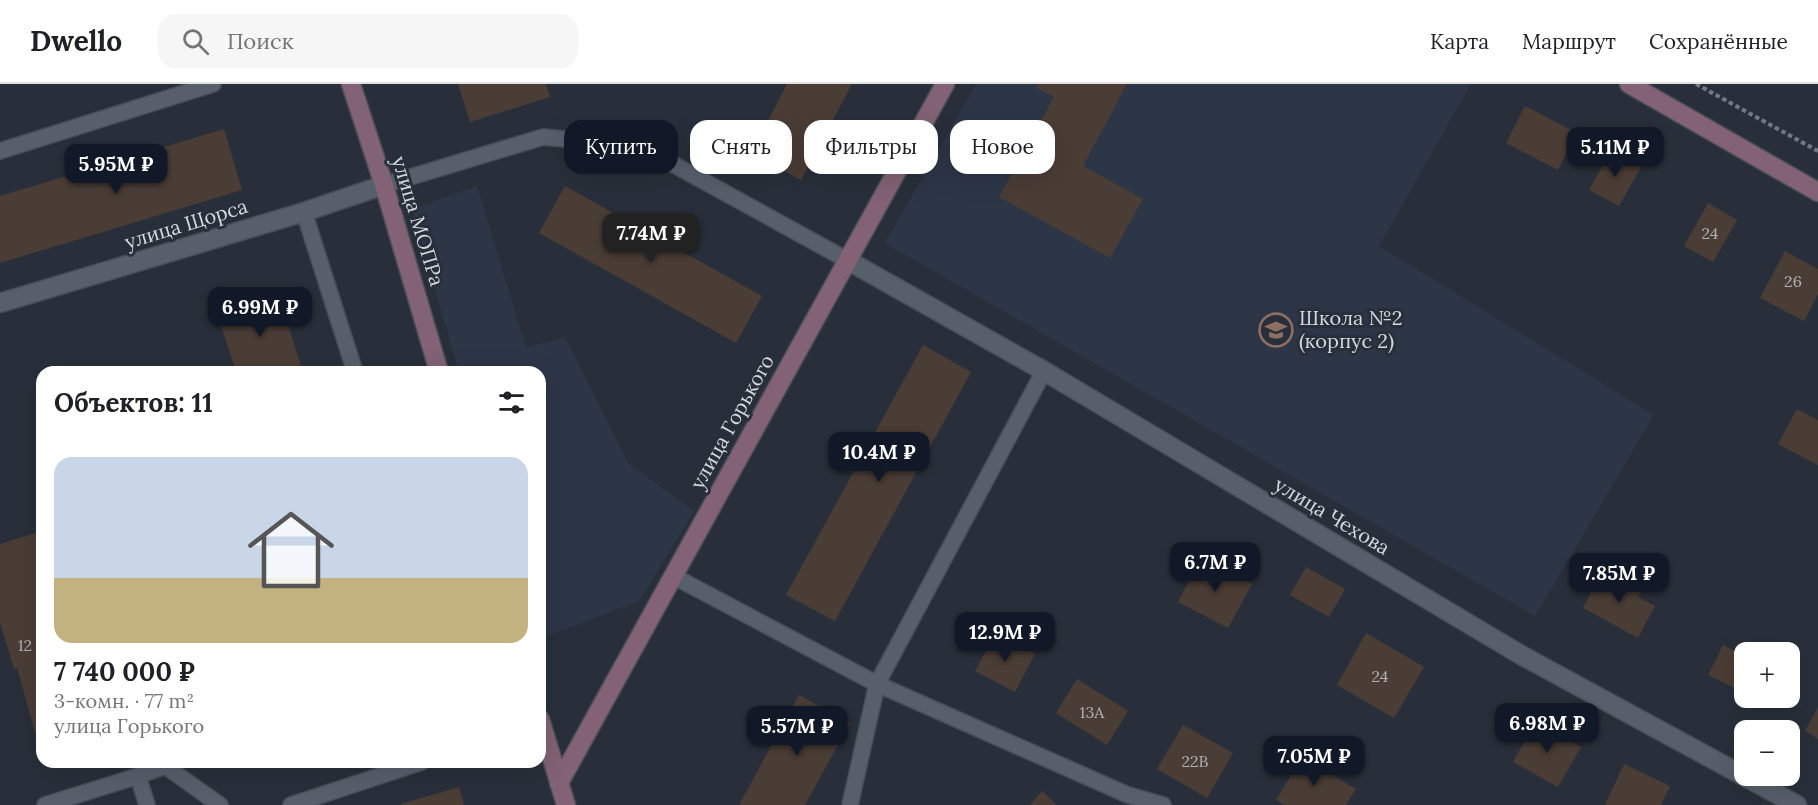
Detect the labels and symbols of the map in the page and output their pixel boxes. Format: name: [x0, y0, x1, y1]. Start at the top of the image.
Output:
pin: 5.11M ₽: [1560, 127, 1670, 178]
pin: 5.95M ₽: [61, 144, 171, 195]
street label: улица МОПРа: [387, 153, 450, 289]
street label: улица Щорса: [121, 193, 250, 254]
pin: 7.74M ₽: [596, 213, 706, 264]
house number: 24: [1702, 223, 1719, 243]
house number: 26: [1784, 271, 1802, 291]
pin: 6.99M ₽: [205, 287, 315, 338]
place label: Школа №2 (корпус 2): [1299, 305, 1403, 354]
school or university icon: Школа №2 (корпус 2): [1258, 312, 1294, 348]
street label: улица Горького: [684, 350, 779, 494]
pin: 10.4M ₽: [824, 432, 934, 483]
street label: улица Чехова: [1270, 471, 1395, 560]
pin: 6.7M ₽: [1166, 542, 1264, 593]
pin: 7.85M ₽: [1564, 553, 1674, 604]
pin: 12.9M ₽: [950, 612, 1060, 663]
house number: 12: [18, 635, 32, 655]
house number: 24: [1372, 666, 1389, 686]
house number: 13А: [1080, 702, 1105, 722]
pin: 6.98M ₽: [1492, 703, 1602, 754]
pin: 5.57M ₽: [742, 706, 852, 757]
pin: 7.05M ₽: [1259, 736, 1369, 787]
house number: 22В: [1181, 751, 1209, 771]

